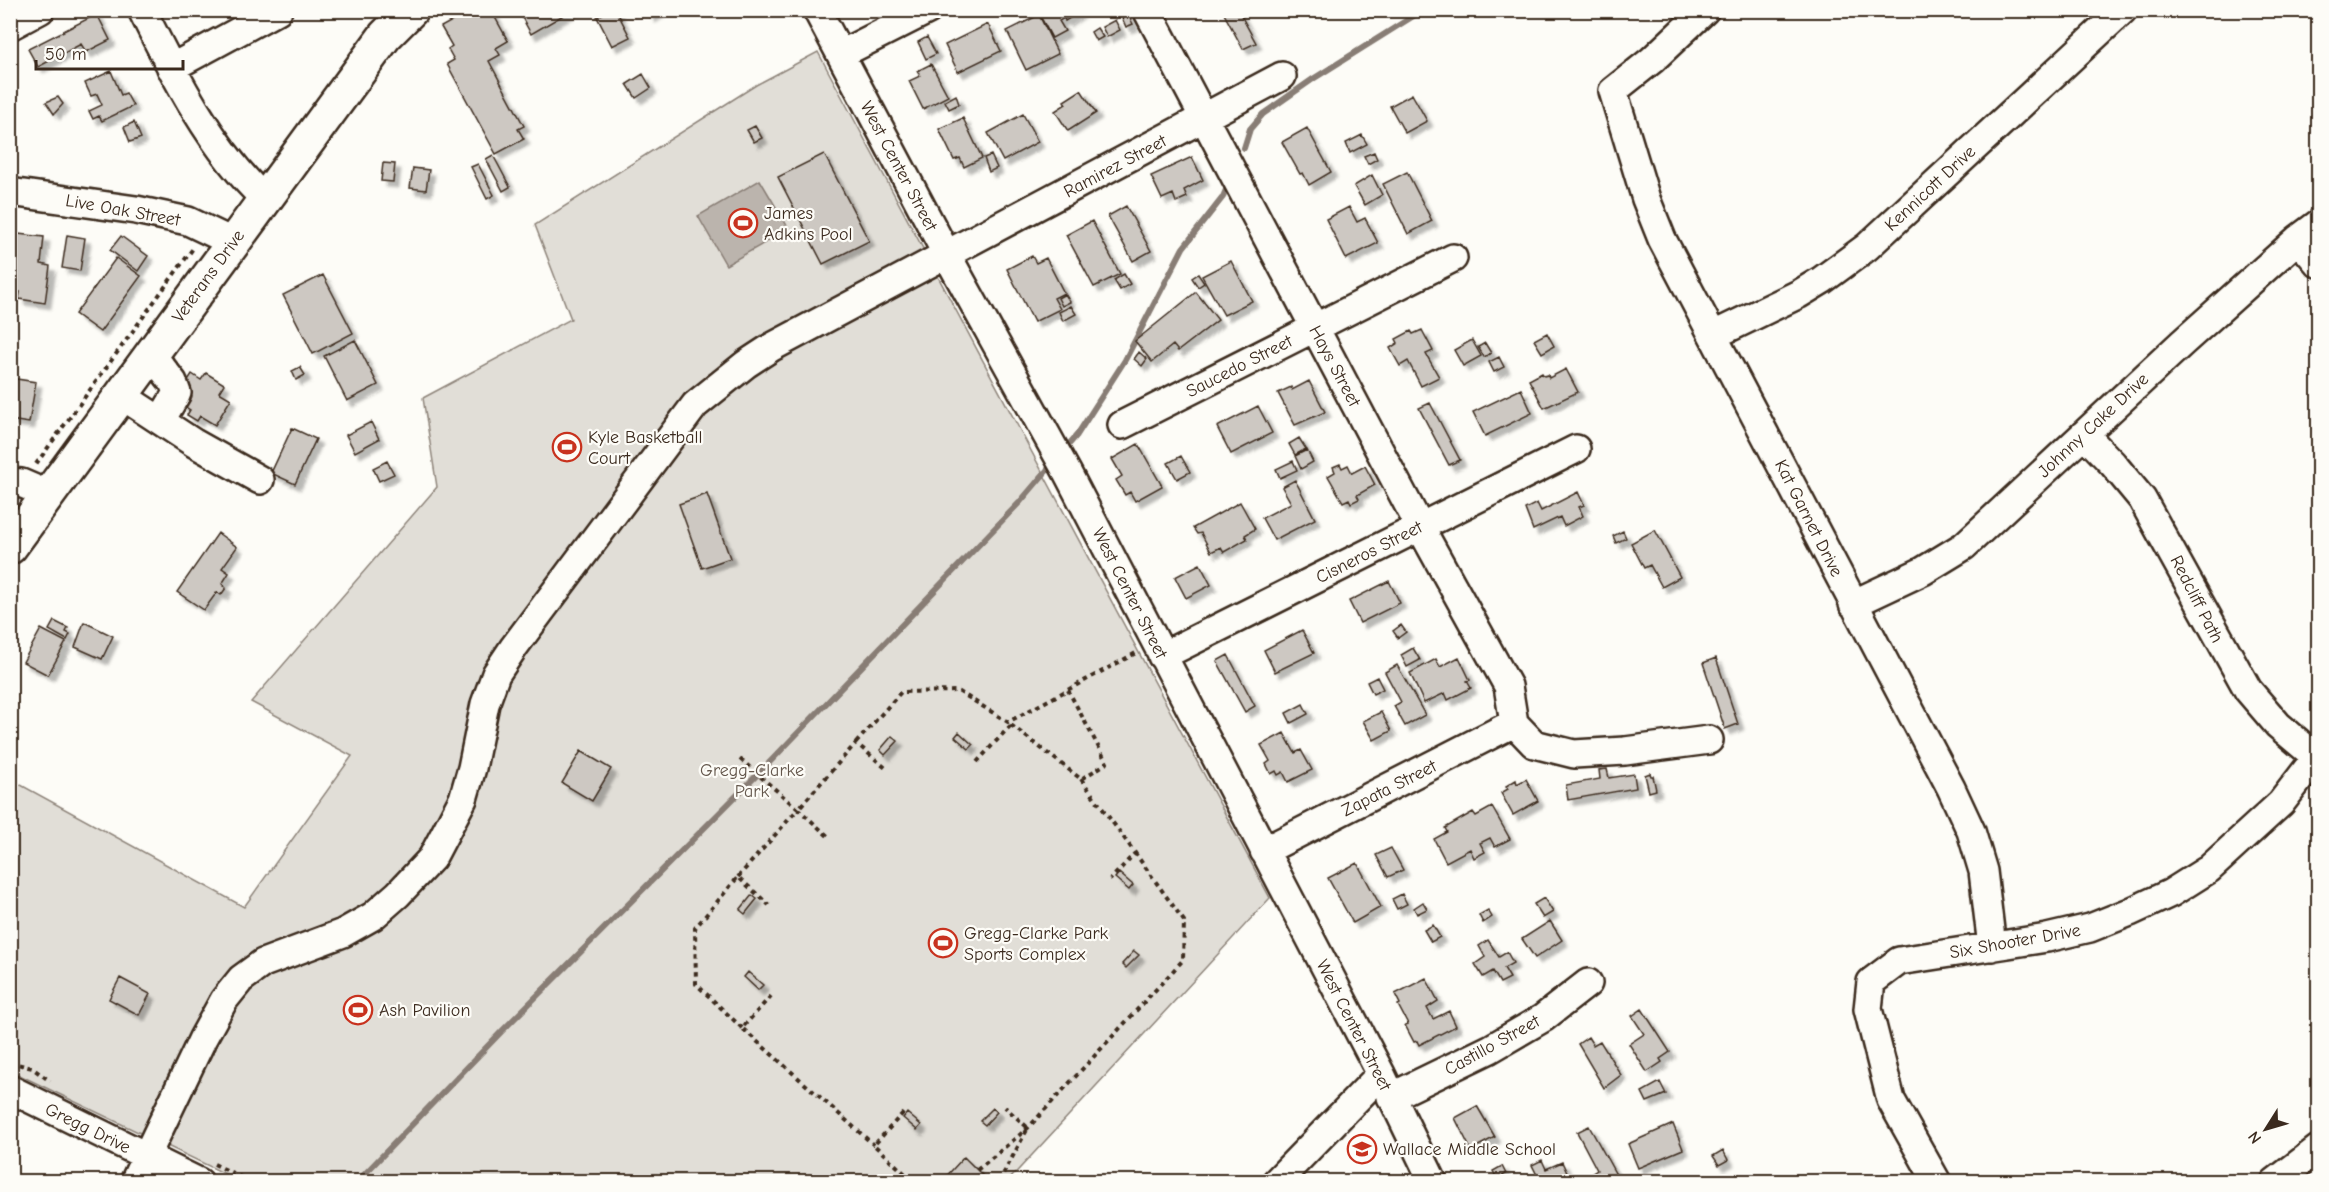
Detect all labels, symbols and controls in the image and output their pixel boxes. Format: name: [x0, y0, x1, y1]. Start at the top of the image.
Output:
scale bar: [36, 33, 183, 71]
text: 50 m: [45, 44, 87, 65]
street label: West Center Street: [855, 98, 942, 235]
street label: Ramirez Street: [1060, 130, 1171, 202]
street label: Kennicott Drive: [1881, 141, 1980, 236]
street label: Live Oak Street: [64, 190, 183, 231]
place label: James Adkins Pool: [764, 203, 853, 245]
sports icon: James Adkins Pool: [727, 207, 759, 239]
street label: Veterans Drive: [168, 226, 249, 327]
street label: Hays Street: [1304, 322, 1365, 411]
street label: Saucedo Street: [1183, 330, 1297, 402]
street label: Johnny Cake Drive: [2034, 369, 2153, 482]
place label: Kyle Basketball Court: [588, 427, 702, 469]
sports icon: Kyle Basketball Court: [551, 431, 583, 463]
street label: Kat Garnet Drive: [1770, 456, 1847, 580]
street label: Cisneros Street: [1313, 516, 1427, 588]
street label: West Center Street: [1088, 524, 1172, 663]
street label: Redcliff Path: [2166, 552, 2228, 646]
street label: Zapata Street: [1338, 755, 1441, 821]
park label: Gregg-Clarke Park: [700, 760, 804, 802]
street label: Six Shooter Drive: [1948, 920, 2082, 963]
place label: Gregg-Clarke Park Sports Complex: [964, 923, 1109, 965]
sports icon: Gregg-Clarke Park Sports Complex: [927, 927, 959, 959]
street label: West Center Street: [1312, 956, 1396, 1095]
sports icon: Ash Pavilion: [342, 994, 374, 1026]
place label: Ash Pavilion: [379, 1000, 470, 1021]
street label: Castillo Street: [1441, 1010, 1544, 1080]
street label: Gregg Drive: [42, 1099, 134, 1158]
north arrow: [2236, 1099, 2296, 1159]
text: N: [2244, 1128, 2265, 1147]
school or university icon: Wallace Middle School: [1346, 1133, 1378, 1165]
place label: Wallace Middle School: [1383, 1139, 1556, 1160]

